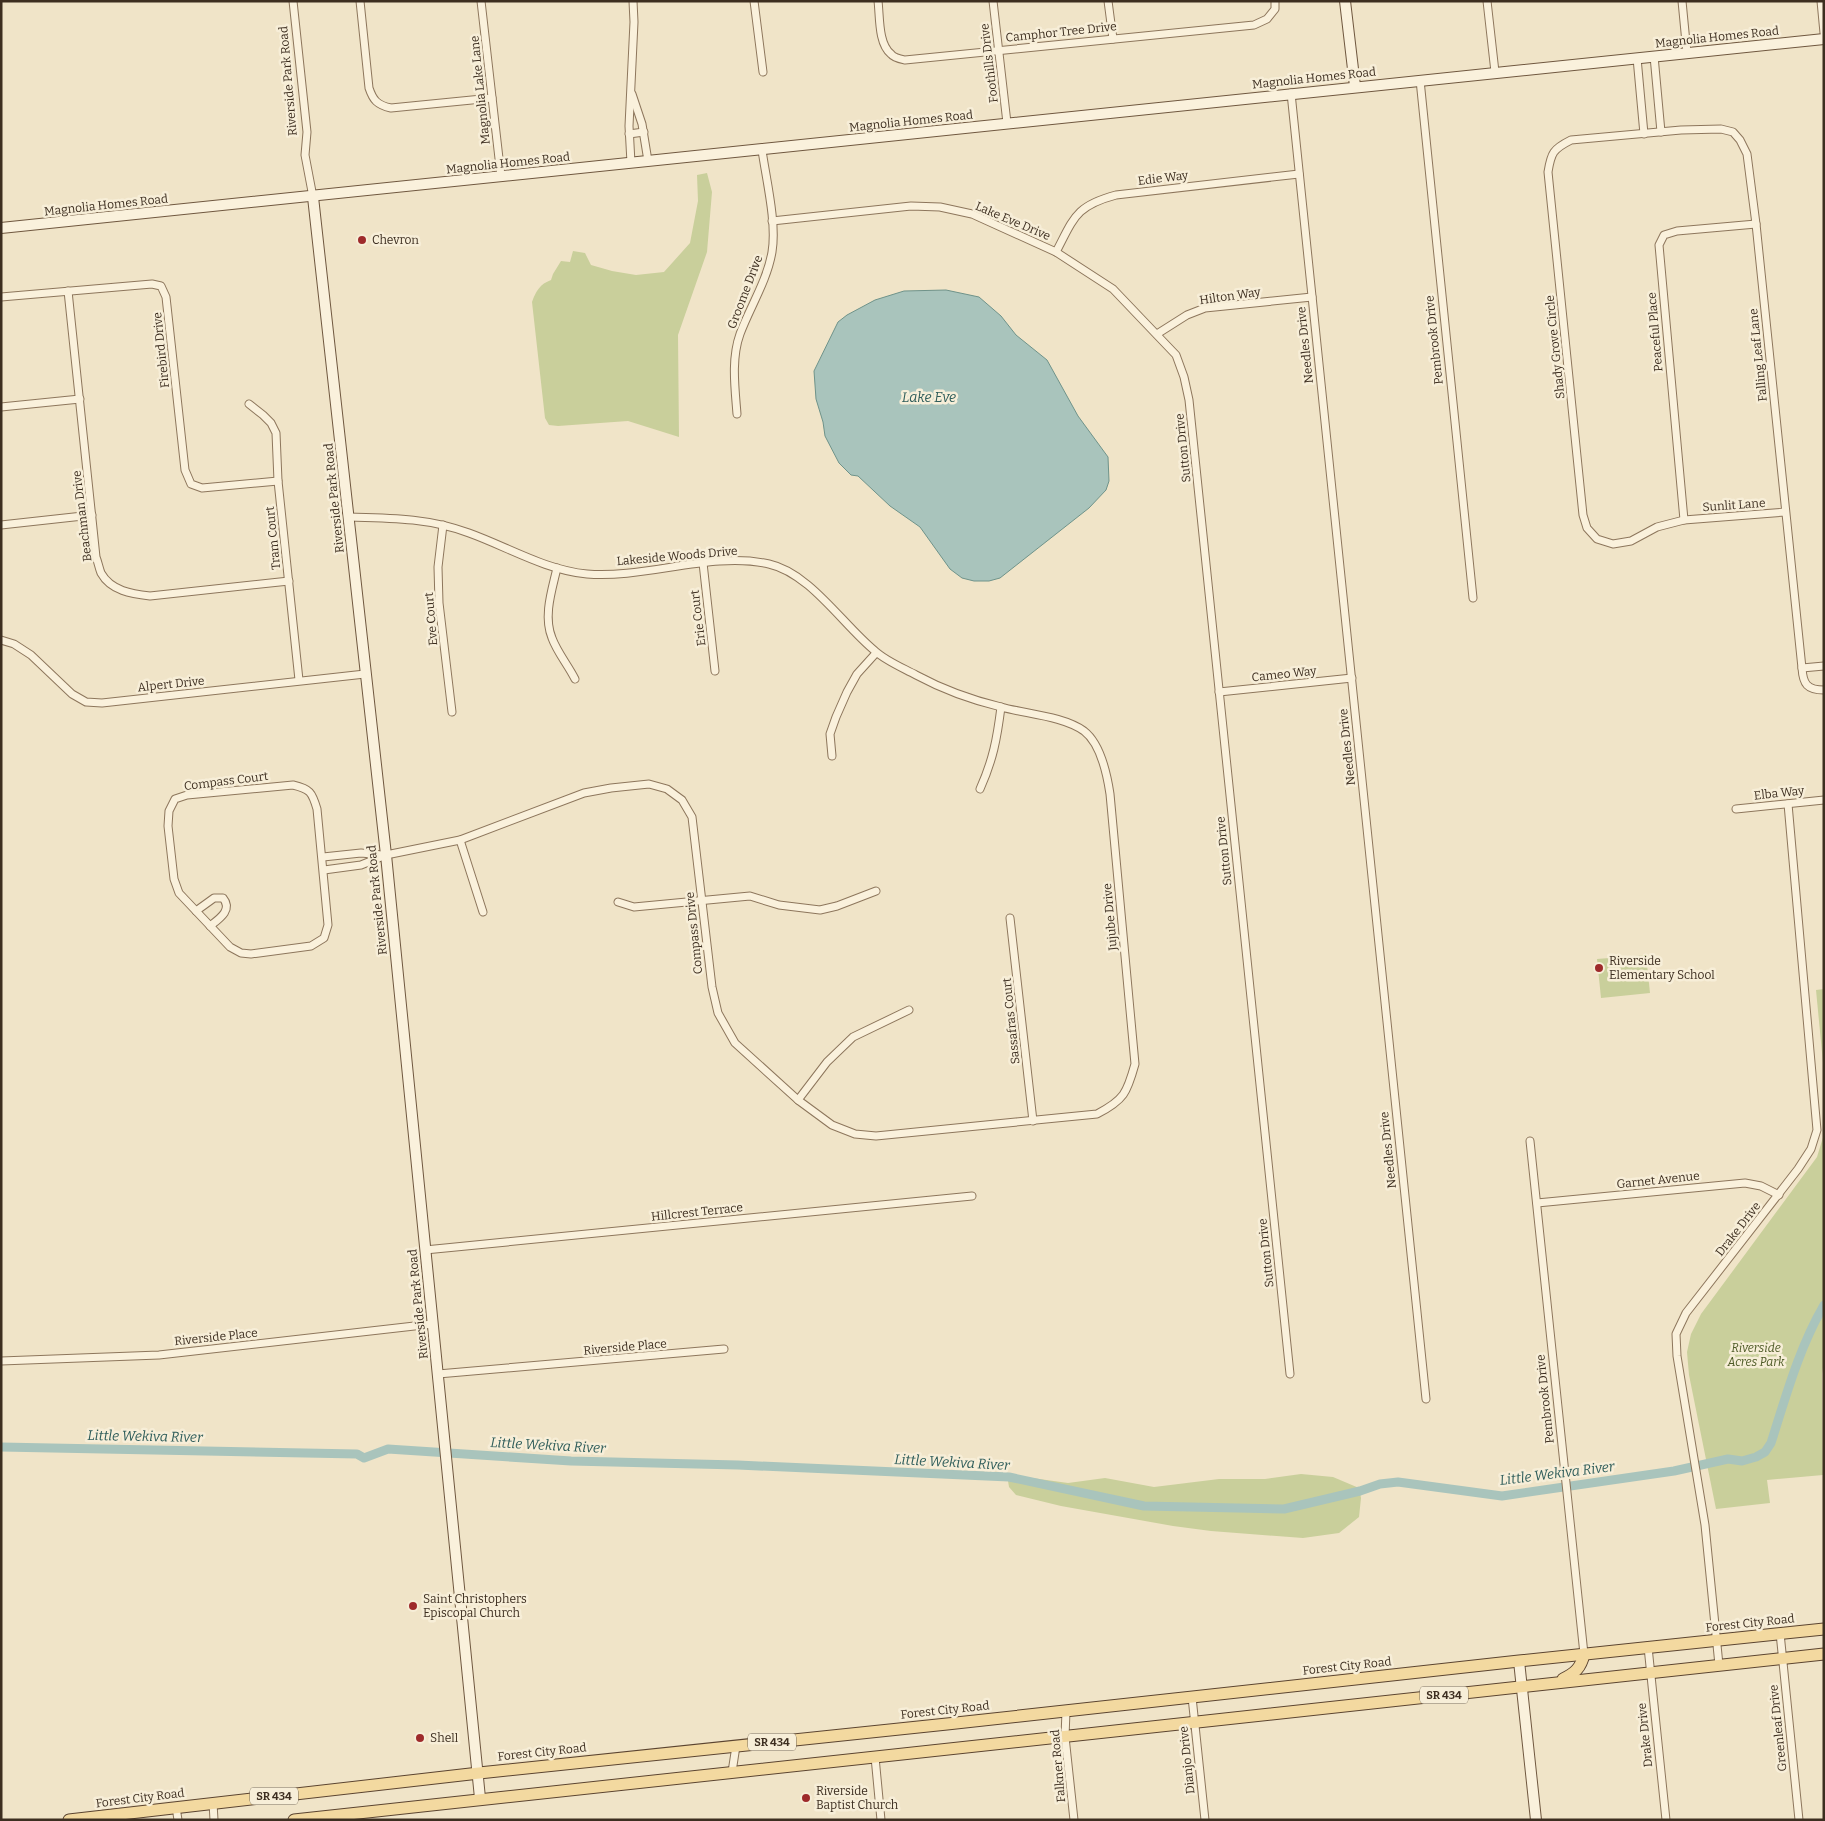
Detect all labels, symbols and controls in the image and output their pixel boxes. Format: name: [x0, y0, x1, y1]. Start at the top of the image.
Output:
street label: Camphor Tree Drive: [1005, 19, 1117, 45]
street label: Foothills Drive: [977, 22, 1001, 104]
street label: Magnolia Homes Road: [1654, 24, 1780, 50]
street label: Riverside Park Road: [276, 25, 300, 137]
street label: Magnolia Lake Lane: [467, 35, 493, 145]
street label: Magnolia Homes Road: [1251, 65, 1377, 91]
street label: Magnolia Homes Road: [848, 108, 974, 134]
street label: Magnolia Homes Road: [445, 150, 571, 176]
street label: Edie Way: [1137, 168, 1190, 188]
street label: Magnolia Homes Road: [43, 192, 169, 218]
street label: Lake Eve Drive: [973, 199, 1053, 243]
place label: Chevron: [372, 233, 419, 247]
marker: Chevron: [356, 234, 368, 246]
street label: Groome Drive: [725, 253, 765, 331]
street label: Hilton Way: [1199, 285, 1262, 307]
street label: Peaceful Place: [1645, 292, 1665, 372]
street label: Shady Grove Circle: [1543, 294, 1567, 400]
street label: Pembrook Drive: [1422, 295, 1446, 385]
street label: Needles Drive: [1294, 306, 1316, 384]
street label: Falling Leaf Lane: [1746, 308, 1770, 402]
street label: Firebird Drive: [150, 311, 172, 389]
water label: Lake Eve: [902, 389, 956, 406]
street label: Sutton Drive: [1172, 413, 1194, 483]
street label: Riverside Park Road: [321, 442, 347, 554]
street label: Beachman Drive: [69, 470, 95, 562]
street label: Sunlit Lane: [1702, 496, 1766, 514]
street label: Tram Court: [263, 505, 283, 570]
street label: Lakeside Woods Drive: [616, 544, 738, 568]
street label: Erie Court: [688, 589, 708, 647]
street label: Eve Court: [422, 591, 440, 646]
street label: Cameo Way: [1251, 664, 1318, 684]
street label: Alpert Drive: [137, 674, 205, 694]
street label: Needles Drive: [1336, 708, 1358, 786]
street label: Compass Court: [183, 769, 270, 793]
street label: Elba Way: [1753, 783, 1806, 803]
street label: Sutton Drive: [1213, 816, 1235, 886]
street label: Riverside Park Road: [364, 844, 390, 956]
street label: Jujube Drive: [1100, 883, 1120, 952]
street label: Compass Drive: [683, 891, 705, 975]
place label: Riverside Elementary School: [1609, 954, 1715, 982]
marker: Riverside Elementary School: [1593, 962, 1605, 974]
street label: Sassafras Court: [999, 976, 1023, 1065]
street label: Needles Drive: [1377, 1111, 1399, 1189]
street label: Garnet Avenue: [1616, 1169, 1700, 1191]
street label: Drake Drive: [1713, 1199, 1763, 1259]
street label: Hillcrest Terrace: [650, 1200, 744, 1224]
street label: Sutton Drive: [1255, 1218, 1277, 1288]
street label: Riverside Park Road: [405, 1248, 431, 1360]
street label: Riverside Place: [174, 1326, 258, 1348]
street label: Riverside Place: [583, 1336, 667, 1358]
park label: Riverside Acres Park: [1726, 1341, 1785, 1369]
street label: Pembrook Drive: [1533, 1354, 1557, 1444]
water label: Little Wekiva River: [87, 1427, 204, 1446]
water label: Little Wekiva River: [490, 1434, 607, 1457]
water label: Little Wekiva River: [894, 1451, 1011, 1474]
water label: Little Wekiva River: [1499, 1458, 1617, 1489]
place label: Saint Christophers Episcopal Church: [423, 1592, 527, 1620]
marker: Saint Christophers Episcopal Church: [407, 1600, 419, 1612]
street label: Forest City Road: [1705, 1611, 1795, 1635]
street label: Forest City Road: [1302, 1654, 1392, 1678]
street label: Greenleaf Drive: [1766, 1684, 1790, 1772]
road number: SR 434: [1420, 1686, 1468, 1704]
street label: Forest City Road: [900, 1698, 990, 1722]
street label: Drake Drive: [1635, 1702, 1655, 1768]
street label: Dianjo Drive: [1176, 1725, 1198, 1795]
street label: Falkner Road: [1048, 1729, 1068, 1803]
place label: Shell: [430, 1731, 459, 1745]
marker: Shell: [414, 1732, 426, 1744]
road number: SR 434: [748, 1734, 796, 1750]
street label: Forest City Road: [497, 1740, 587, 1764]
place label: Riverside Baptist Church: [816, 1784, 899, 1812]
street label: Forest City Road: [95, 1786, 185, 1810]
road number: SR 434: [250, 1788, 298, 1804]
marker: Riverside Baptist Church: [800, 1792, 812, 1804]

